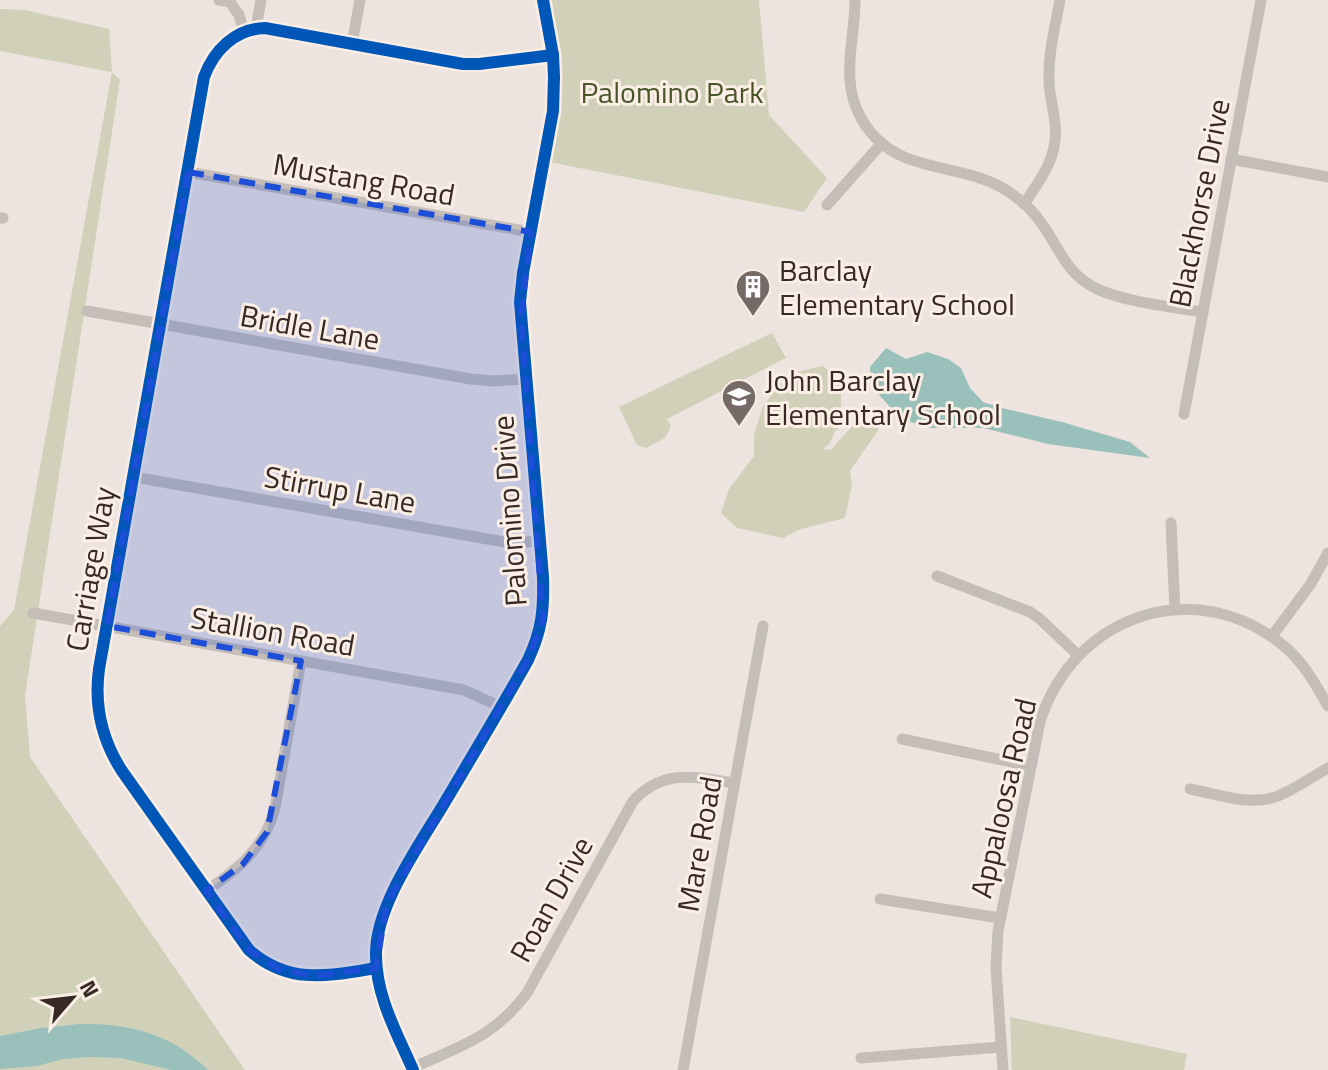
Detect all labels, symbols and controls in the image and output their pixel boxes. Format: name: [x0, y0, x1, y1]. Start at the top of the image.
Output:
park label: Palomino Park: [580, 69, 764, 115]
street label: Blackhorse Drive: [1156, 95, 1242, 311]
street label: Mustang Road: [270, 140, 458, 218]
place label: Barclay Elementary School: [779, 247, 1015, 327]
building icon: Barclay Elementary School: [734, 268, 772, 318]
street label: Bridle Lane: [237, 292, 383, 362]
place label: John Barclay Elementary School: [765, 357, 1001, 437]
school or university icon: John Barclay Elementary School: [720, 378, 758, 428]
street label: Palomino Drive: [479, 414, 539, 608]
street label: Stirrup Lane: [261, 453, 419, 525]
street label: Carriage Way: [53, 483, 127, 655]
street label: Stallion Road: [188, 594, 358, 668]
street label: Appaloosa Road: [958, 694, 1048, 902]
street label: Mare Road: [664, 773, 734, 915]
street label: Roan Drive: [498, 828, 604, 970]
north arrow: [32, 958, 112, 1038]
text: N: [71, 974, 108, 1003]

